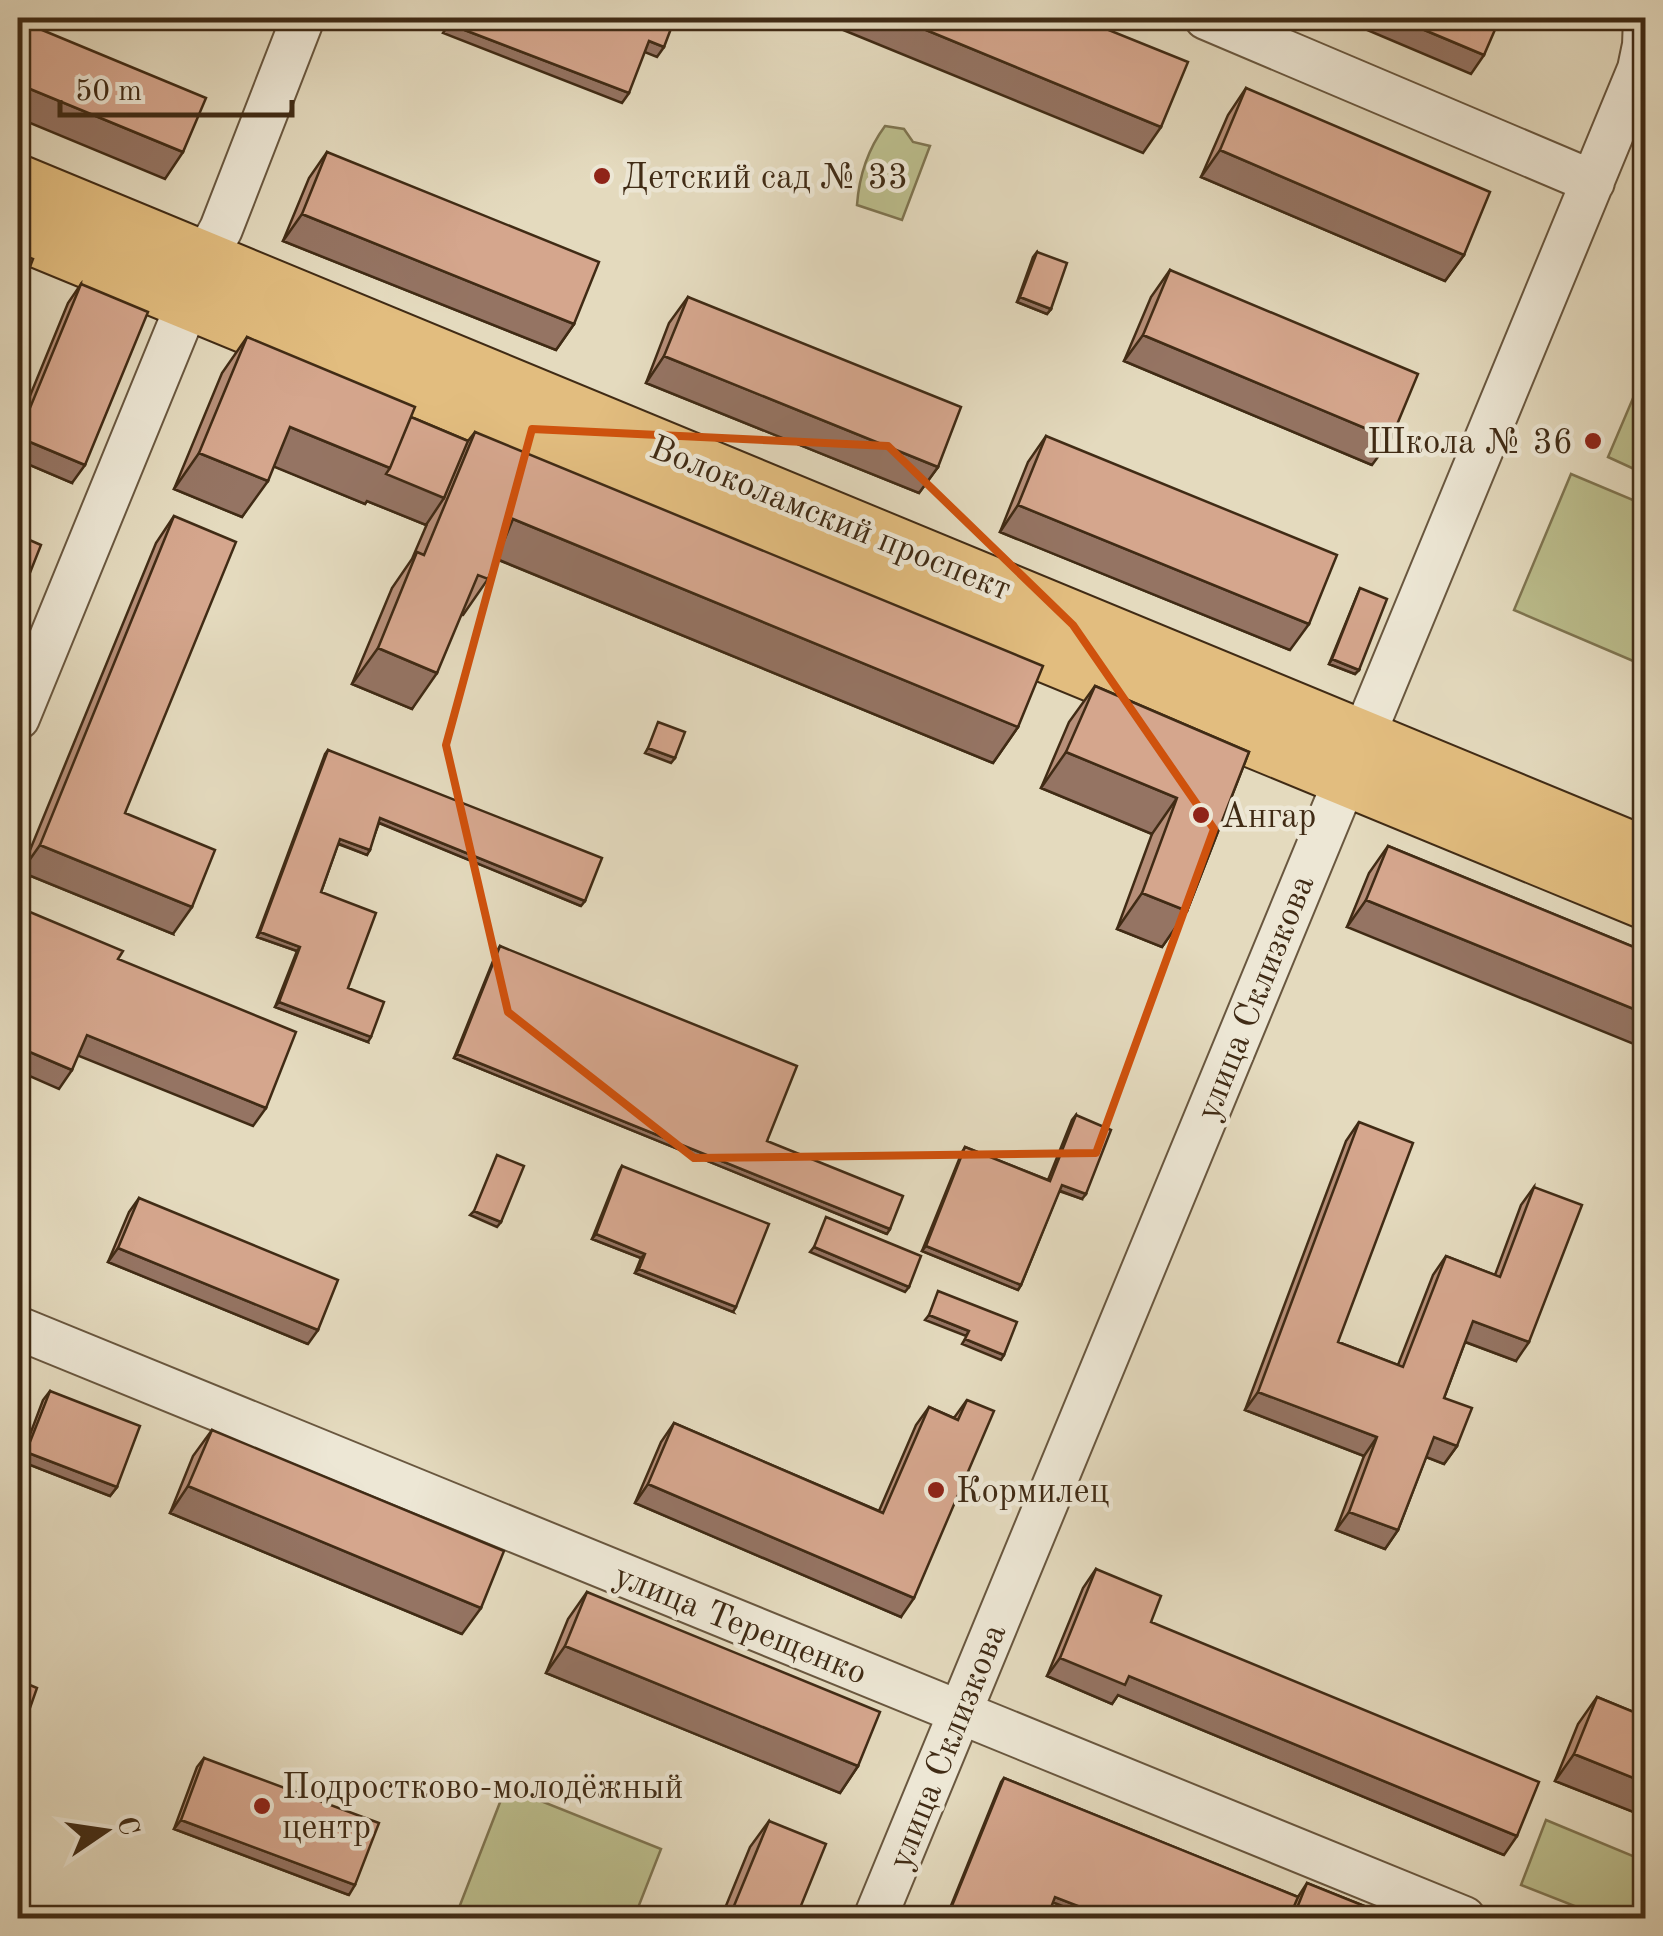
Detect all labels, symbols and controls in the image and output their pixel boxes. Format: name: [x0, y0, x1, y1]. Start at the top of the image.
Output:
scale bar: [60, 55, 292, 117]
text: 50 m: [75, 77, 142, 107]
place label: Детский сад № 33: [622, 161, 908, 196]
marker: Детский сад № 33: [591, 165, 613, 187]
place label: Школа № 36: [1367, 426, 1573, 461]
marker: Школа № 36: [1582, 430, 1604, 452]
street label: Волоколамский проспект: [645, 431, 1016, 608]
place label: Ангар: [1221, 800, 1316, 835]
marker: Ангар: [1190, 804, 1212, 826]
street label: улица Склизкова: [1191, 870, 1321, 1126]
place label: Кормилец: [956, 1475, 1109, 1510]
marker: Кормилец: [925, 1479, 947, 1501]
street label: улица Терещенко: [609, 1559, 871, 1692]
street label: улица Склизкова: [883, 1619, 1013, 1875]
place label: Подростково-молодёжный центр: [282, 1771, 683, 1846]
north arrow: [55, 1781, 155, 1881]
marker: Подростково-молодёжный центр: [251, 1795, 273, 1817]
text: С: [111, 1814, 143, 1838]

